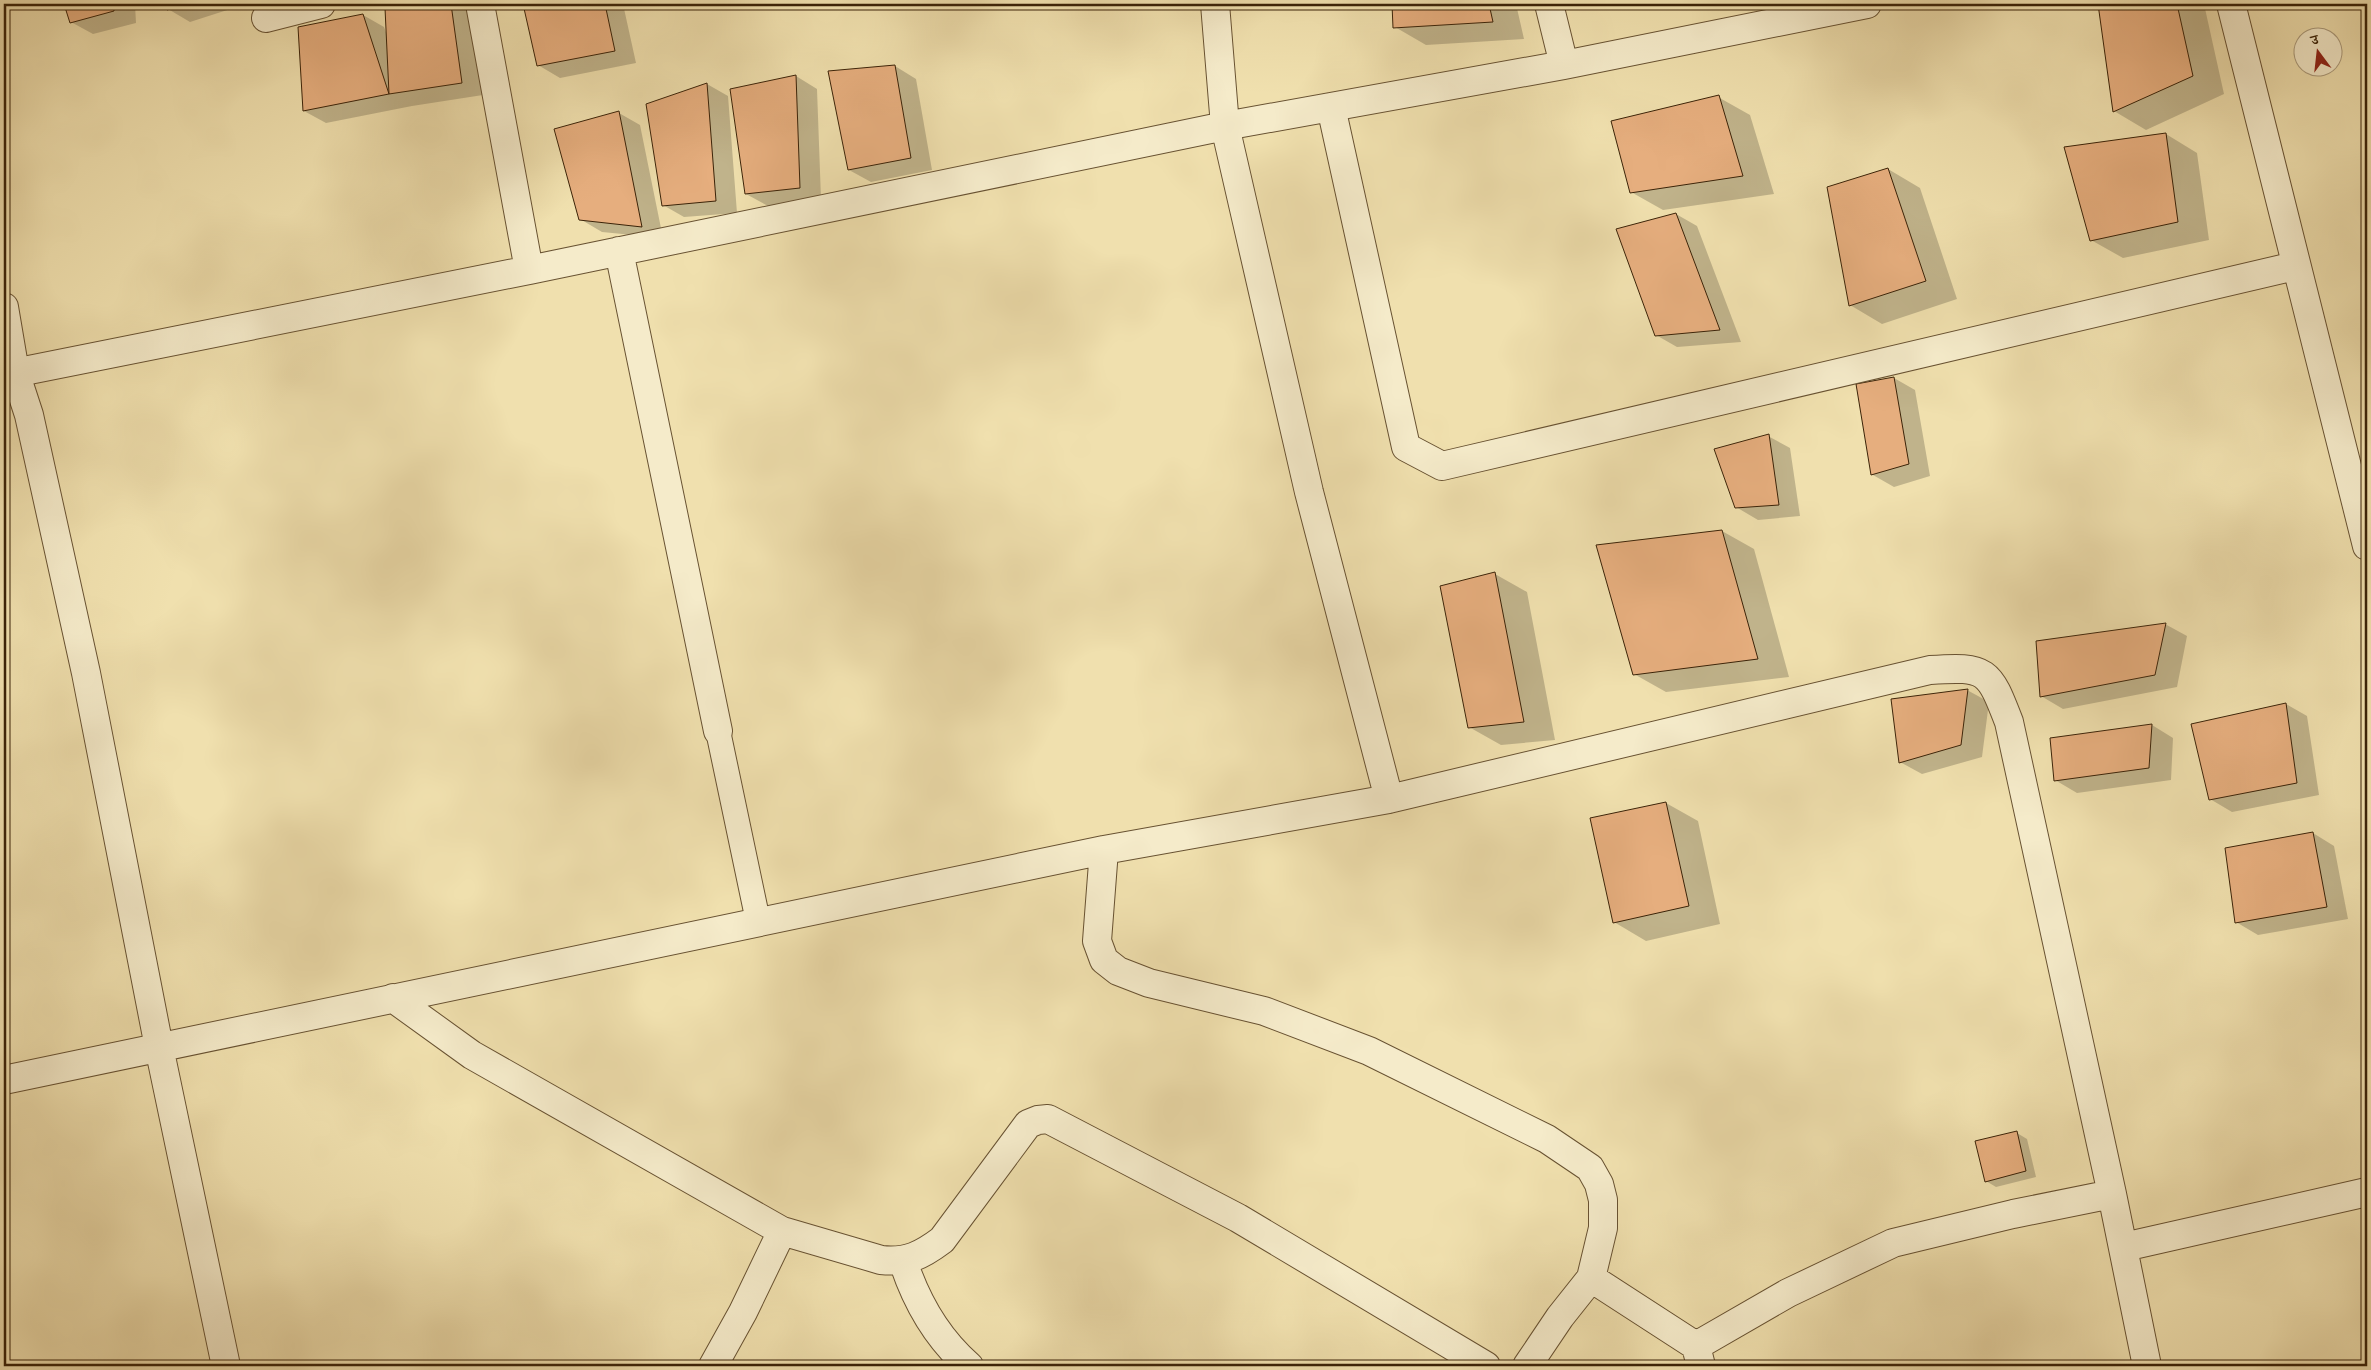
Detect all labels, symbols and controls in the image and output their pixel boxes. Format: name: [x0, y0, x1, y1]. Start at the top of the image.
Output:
north arrow: [2294, 28, 2344, 78]
text: उ: [2308, 30, 2322, 50]

